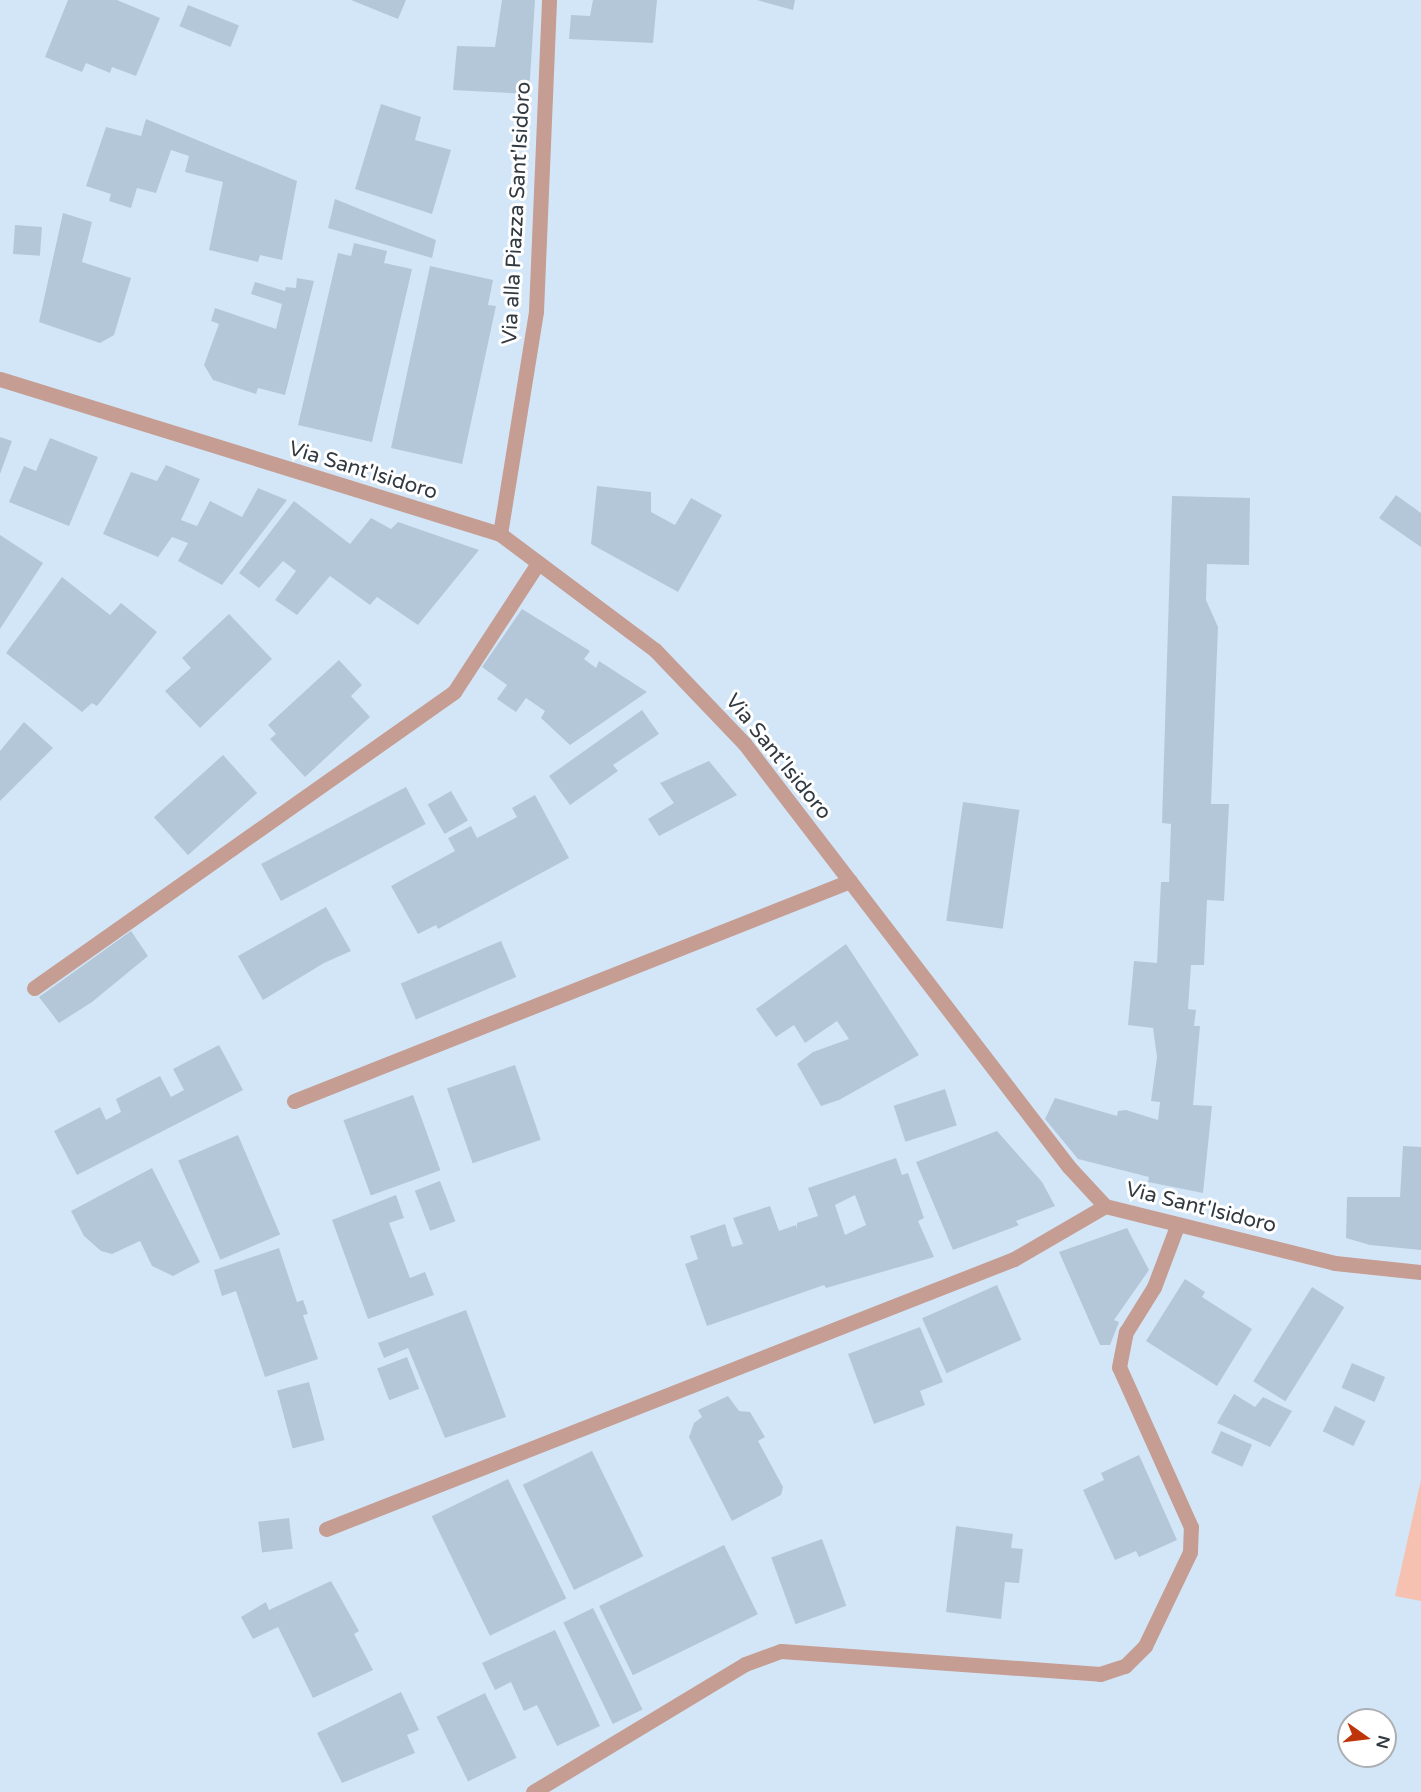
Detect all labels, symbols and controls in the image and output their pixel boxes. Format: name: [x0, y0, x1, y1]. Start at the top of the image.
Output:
street label: Via alla Piazza Sant'Isidoro: [498, 81, 536, 345]
street label: Via Sant'Isidoro: [285, 436, 441, 506]
street label: Via Sant'Isidoro: [720, 689, 836, 825]
street label: Via Sant'Isidoro: [1123, 1177, 1279, 1239]
north arrow: [1337, 1708, 1397, 1768]
text: N: [1371, 1733, 1394, 1751]

